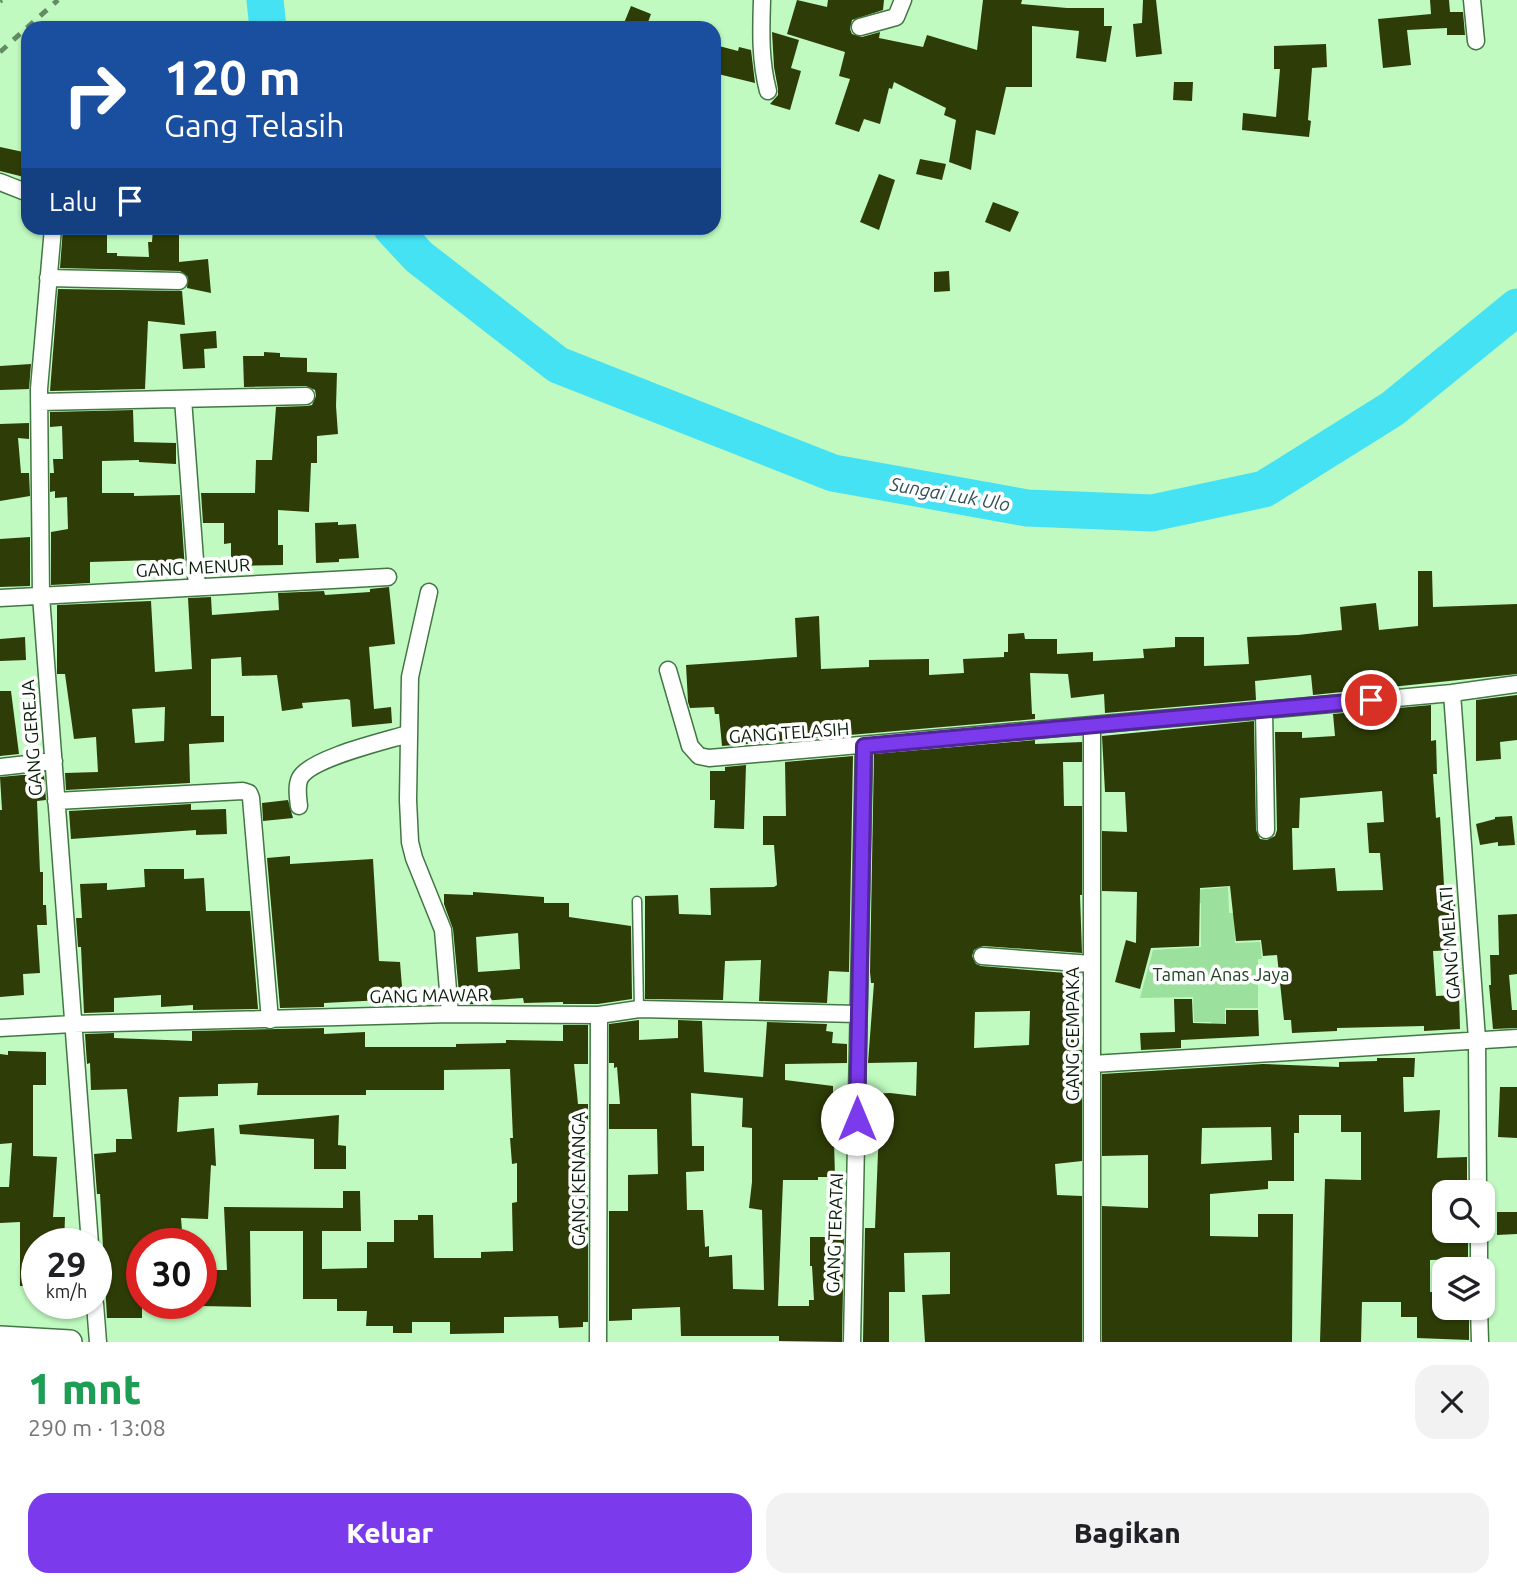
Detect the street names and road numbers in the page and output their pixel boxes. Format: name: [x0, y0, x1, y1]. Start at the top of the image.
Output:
street label: GANG MENUR: [135, 554, 251, 580]
street label: GANG GEREJA: [17, 679, 45, 797]
street label: GANG TELASIH: [728, 718, 850, 746]
street label: GANG MELATI: [1435, 886, 1463, 1000]
street label: GANG CEMPAKA: [1062, 967, 1082, 1101]
street label: GANG MAWAR: [369, 984, 489, 1006]
street label: GANG KENANGA: [568, 1111, 588, 1246]
street label: GANG TERATAI: [822, 1172, 846, 1293]

